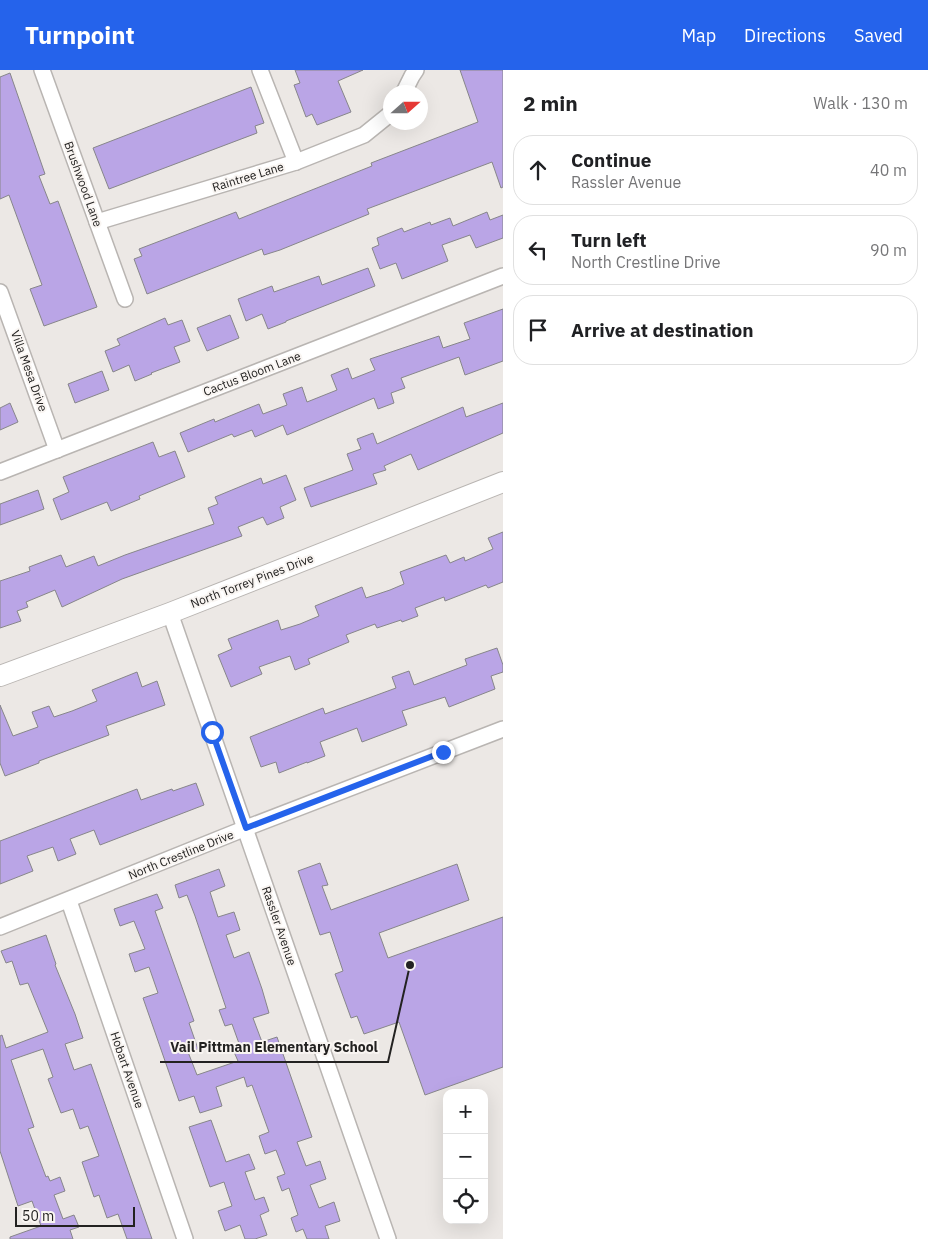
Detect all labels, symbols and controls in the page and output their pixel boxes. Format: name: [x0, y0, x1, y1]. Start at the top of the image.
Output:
text: Turnpoint: [25, 19, 135, 51]
text: Map: [681, 24, 716, 47]
text: Directions: [744, 24, 826, 47]
text: Saved: [854, 24, 903, 47]
north arrow: [383, 85, 428, 130]
text: 2 min: [523, 89, 578, 117]
text: Walk · 130 m: [813, 93, 908, 113]
street label: Brushwood Lane: [61, 139, 106, 229]
text: Continue: [571, 148, 651, 172]
icon: ahead: [524, 156, 552, 184]
street label: Raintree Lane: [210, 158, 286, 195]
text: 40 m: [870, 160, 907, 180]
text: Rassler Avenue: [571, 172, 681, 192]
text: Turn left: [571, 228, 647, 252]
icon: left: [524, 236, 552, 264]
text: 90 m: [870, 240, 907, 260]
text: North Crestline Drive: [571, 252, 721, 272]
icon: arrive: [524, 316, 552, 344]
text: Arrive at destination: [571, 318, 754, 342]
street label: Villa Mesa Drive: [8, 328, 51, 414]
street label: Cactus Bloom Lane: [201, 348, 303, 399]
street label: North Torrey Pines Drive: [188, 550, 316, 611]
route start: [201, 721, 224, 744]
route end: [432, 741, 455, 764]
street label: North Crestline Drive: [126, 826, 236, 883]
street label: Rassler Avenue: [259, 884, 300, 968]
street label: Hobart Avenue: [107, 1030, 148, 1111]
callout: Vail Pittman Elementary School: [160, 1033, 388, 1062]
text: Vail Pittman Elementary School: [170, 1038, 378, 1056]
map controls: [443, 1089, 488, 1224]
button: +: [443, 1089, 488, 1134]
button: −: [443, 1134, 488, 1179]
button: locate: [443, 1179, 488, 1224]
scale bar: [15, 1204, 135, 1227]
text: 50 m: [22, 1207, 54, 1225]

